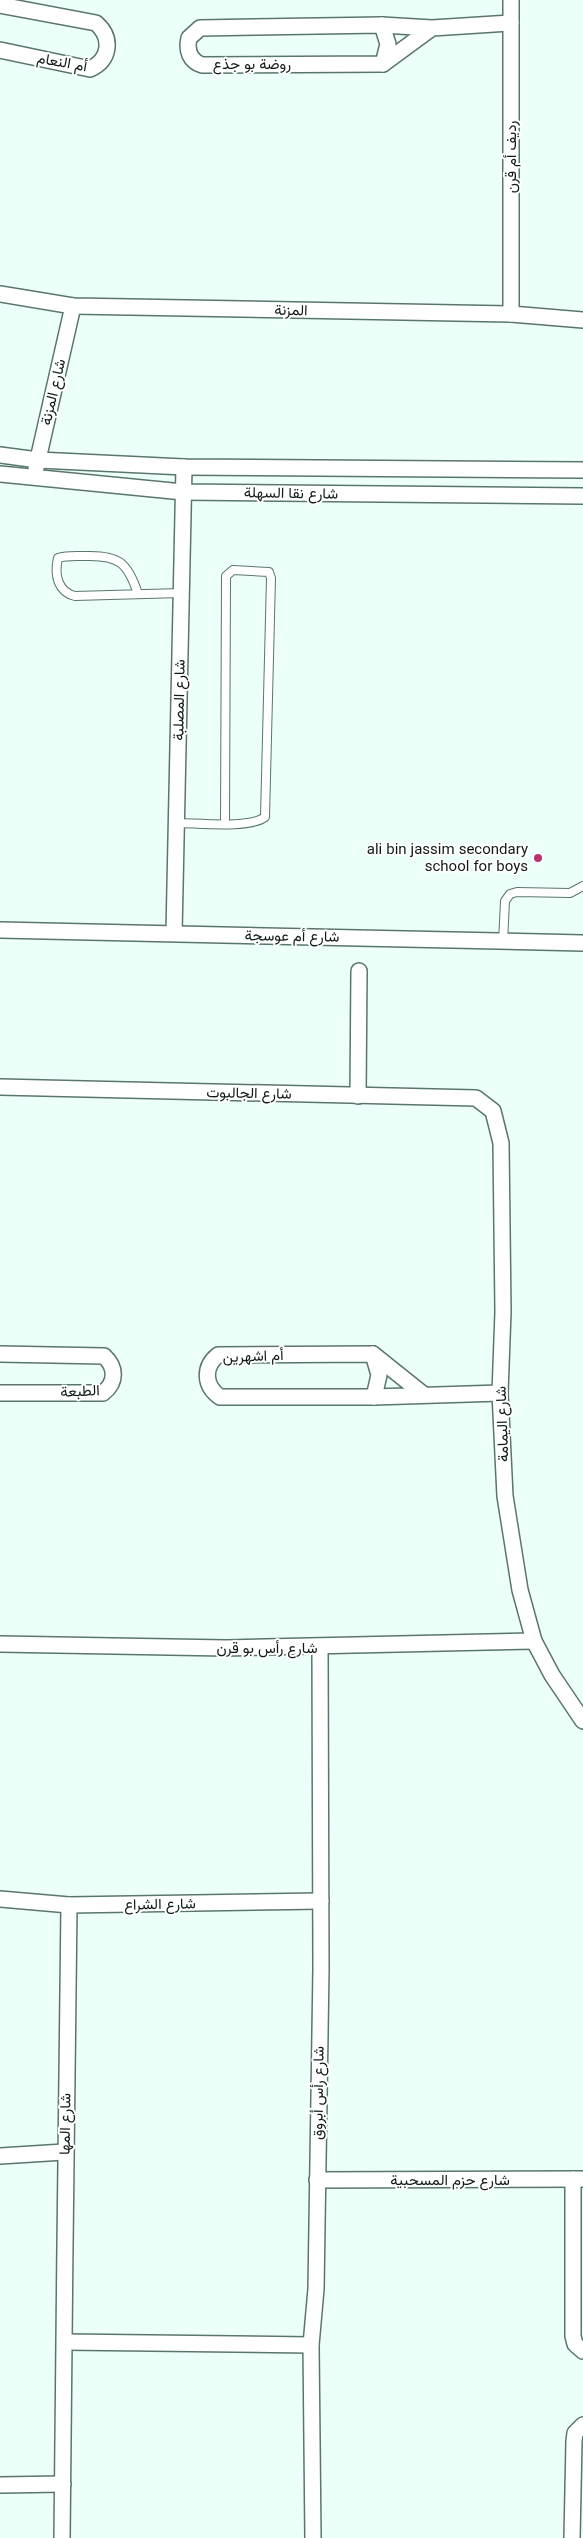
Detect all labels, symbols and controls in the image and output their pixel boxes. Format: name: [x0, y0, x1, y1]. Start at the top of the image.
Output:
street label: أم النعام: [35, 48, 89, 79]
street label: روضة بو جذع: [213, 54, 291, 77]
street label: رديف أم قرن: [501, 121, 524, 193]
street label: المزنة: [274, 300, 308, 323]
street label: شارع المزنة: [36, 357, 73, 428]
street label: شارع نقا السهلة: [244, 482, 339, 507]
street label: شارع المصلبة: [168, 659, 193, 741]
place label: ali bin jassim secondary school for boys: [367, 839, 528, 879]
marker: ali bin jassim secondary school for boys: [532, 852, 544, 864]
street label: شارع أم عوسجة: [244, 925, 340, 950]
street label: شارع الجالبوت: [206, 1082, 292, 1107]
street label: أم اشهرين: [222, 1345, 284, 1370]
street label: الطبعة: [60, 1380, 100, 1405]
street label: شارع اليمامة: [491, 1386, 516, 1462]
street label: شارع رأس بو قرن: [216, 1638, 318, 1661]
street label: شارع الشراع: [124, 1893, 196, 1918]
street label: شارع رأس أبروق: [307, 2046, 332, 2140]
street label: شارع المها: [54, 2093, 79, 2155]
street label: شارع حزم المسحبية: [390, 2170, 510, 2193]

